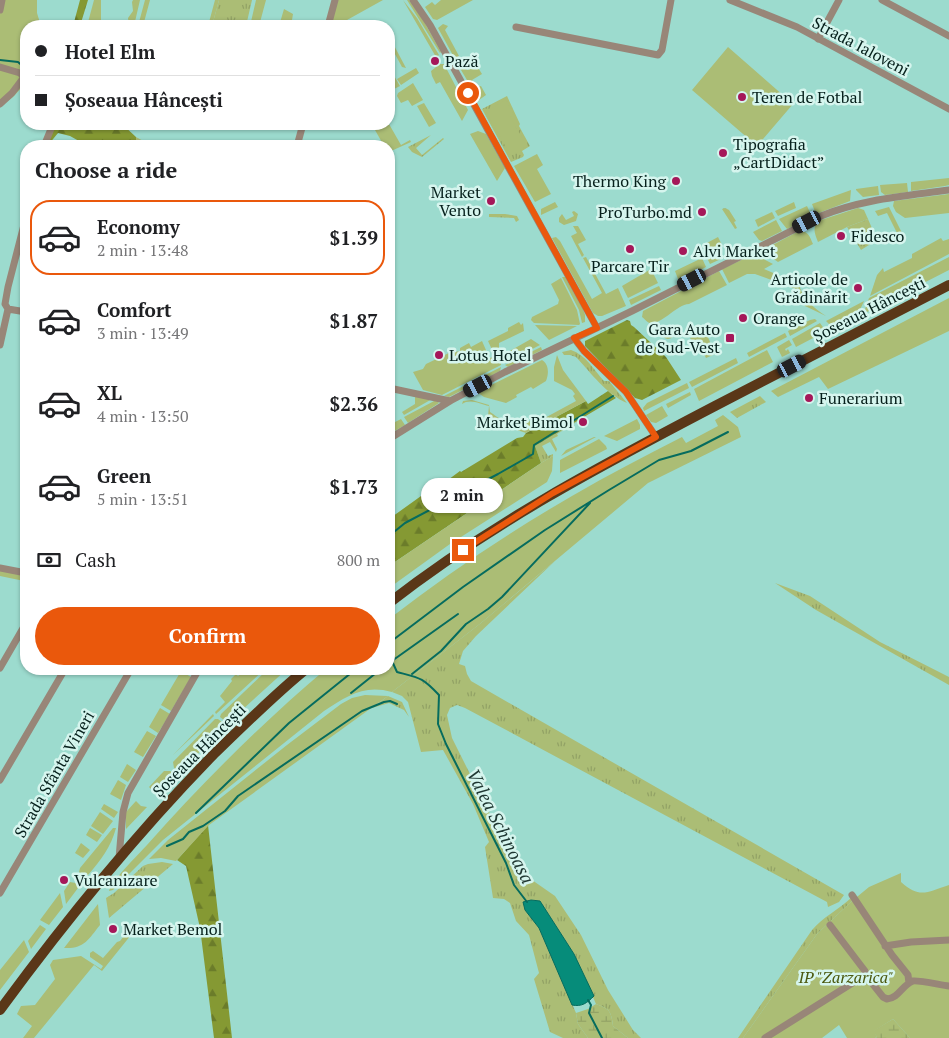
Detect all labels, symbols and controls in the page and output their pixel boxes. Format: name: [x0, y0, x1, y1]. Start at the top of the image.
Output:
street label: Strada Ialoveni: [809, 11, 913, 81]
text: Hotel Elm: [65, 39, 155, 64]
place label: Pază: [445, 50, 479, 72]
marker: Pază: [429, 55, 441, 67]
route start: [457, 82, 479, 104]
place label: Teren de Fotbal: [752, 86, 862, 108]
text: Șoseaua Hâncești: [65, 87, 223, 112]
marker: Teren de Fotbal: [736, 91, 748, 103]
place label: Tipografia „CartDidact”: [733, 133, 824, 173]
marker: Tipografia „CartDidact”: [717, 147, 729, 159]
text: Choose a ride: [35, 155, 177, 184]
place label: Thermo King: [573, 170, 667, 192]
marker: Thermo King: [670, 175, 682, 187]
place label: Market Vento: [431, 181, 481, 221]
marker: Market Vento: [485, 195, 497, 207]
place label: ProTurbo.md: [598, 201, 692, 223]
marker: ProTurbo.md: [696, 206, 708, 218]
car: [790, 209, 823, 235]
text: Economy: [97, 214, 180, 239]
icon: car: [37, 215, 82, 260]
text: $1.39: [329, 225, 378, 250]
place label: Fidesco: [851, 225, 905, 247]
marker: Fidesco: [835, 230, 847, 242]
text: 2 min · 13:48: [97, 239, 189, 261]
place label: Alvi Market: [693, 240, 776, 262]
marker: Parcare Tir: [624, 243, 636, 255]
marker: Alvi Market: [677, 245, 689, 257]
place label: Parcare Tir: [591, 255, 670, 277]
car: [675, 267, 708, 293]
place label: Articole de Grădinărit: [770, 268, 848, 308]
street label: Șoseaua Hâncești: [809, 271, 929, 347]
marker: Articole de Grădinărit: [852, 282, 864, 294]
text: Comfort: [97, 297, 172, 322]
icon: car: [37, 298, 82, 343]
place label: Orange: [753, 307, 805, 329]
text: $1.87: [329, 308, 378, 333]
marker: Orange: [737, 312, 749, 324]
place label: Gara Auto de Sud-Vest: [636, 318, 720, 358]
text: 3 min · 13:49: [97, 322, 189, 344]
marker: Gara Auto de Sud-Vest: [724, 332, 736, 344]
place label: Lotus Hotel: [449, 344, 532, 366]
marker: Lotus Hotel: [433, 349, 445, 361]
car: [775, 353, 808, 379]
car: [461, 373, 494, 399]
text: XL: [97, 380, 122, 405]
icon: car: [37, 381, 82, 426]
place label: Funerarium: [819, 387, 903, 409]
text: $2.36: [329, 391, 378, 416]
marker: Funerarium: [803, 392, 815, 404]
text: 4 min · 13:50: [97, 405, 189, 427]
place label: Market Bimol: [477, 411, 573, 433]
marker: Market Bimol: [577, 416, 589, 428]
text: Green: [97, 463, 151, 488]
icon: car: [37, 464, 82, 509]
text: $1.73: [329, 474, 378, 499]
callout: 2 min: [422, 478, 504, 512]
text: 2 min: [440, 484, 484, 506]
text: 5 min · 13:51: [97, 488, 189, 510]
route end: [452, 539, 474, 561]
icon: cash: [35, 546, 63, 574]
text: Cash: [75, 547, 116, 572]
text: 800 m: [337, 549, 380, 571]
button: Confirm: [35, 607, 380, 665]
street label: Șoseaua Hâncești: [147, 698, 251, 802]
street label: Strada Sfânta Vineri: [9, 706, 99, 841]
water label: Valea Schinoasa: [462, 764, 540, 888]
place label: Vulcanizare: [74, 869, 158, 891]
marker: Vulcanizare: [58, 874, 70, 886]
place label: Market Bemol: [123, 918, 223, 940]
marker: Market Bemol: [107, 923, 119, 935]
park label: IP "Zarzarica": [798, 966, 893, 988]

